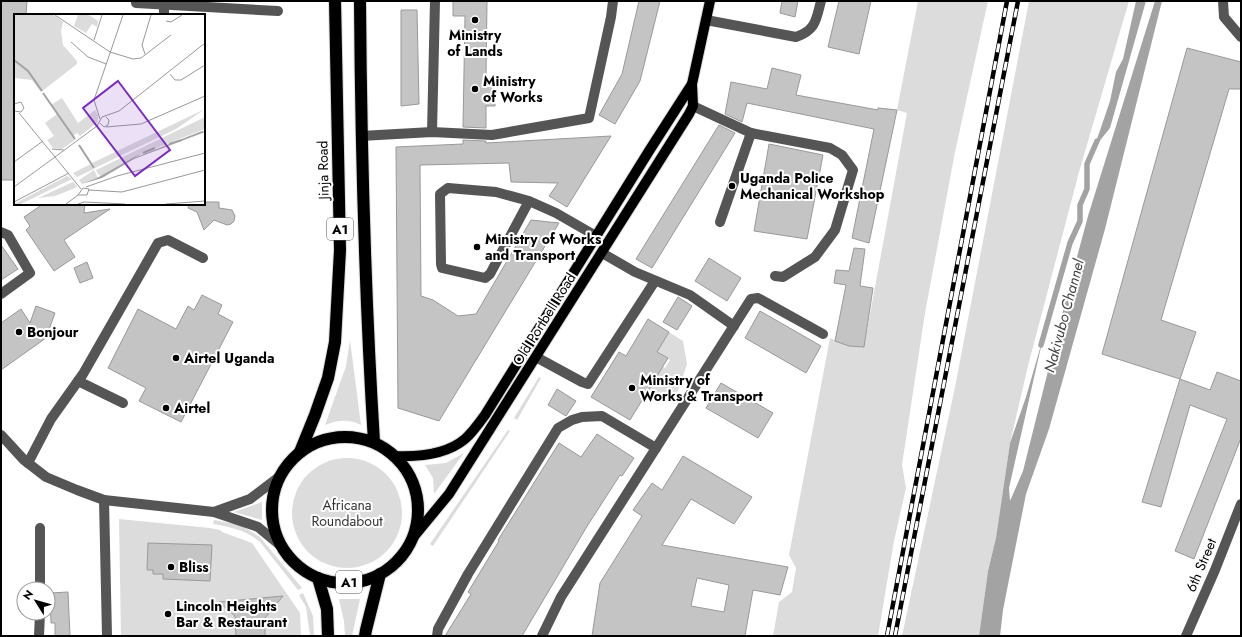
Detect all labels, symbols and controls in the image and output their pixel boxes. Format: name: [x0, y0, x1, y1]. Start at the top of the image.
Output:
inset map: [14, 14, 205, 205]
marker: Ministry of Lands: [470, 15, 480, 25]
place label: Ministry of Lands: [447, 25, 503, 61]
place label: Ministry of Works: [483, 71, 543, 107]
marker: Ministry of Works: [470, 84, 480, 94]
street label: Jinja Road: [312, 140, 334, 202]
place label: Uganda Police Mechanical Workshop: [740, 168, 885, 204]
marker: Uganda Police Mechanical Workshop: [727, 181, 737, 191]
road number: A1: [327, 218, 353, 240]
place label: Ministry of Works and Transport: [485, 229, 602, 265]
marker: Ministry of Works and Transport: [472, 242, 482, 252]
water label: Nakivubo Channel: [1038, 256, 1090, 375]
street label: Old Portbell Road: [508, 269, 580, 369]
place label: Bonjour: [27, 322, 79, 342]
marker: Bonjour: [14, 327, 24, 337]
place label: Airtel Uganda: [183, 348, 275, 368]
marker: Airtel Uganda: [171, 353, 181, 363]
place label: Ministry of Works & Transport: [640, 370, 763, 406]
marker: Ministry of Works & Transport: [627, 383, 637, 393]
place label: Airtel: [173, 398, 210, 418]
marker: Airtel: [161, 403, 171, 413]
park label: Africana Roundabout: [311, 495, 383, 531]
street label: 6th Street: [1181, 535, 1221, 595]
place label: Bliss: [179, 557, 209, 577]
marker: Bliss: [166, 562, 176, 572]
road number: A1: [336, 571, 362, 593]
north arrow: [16, 581, 56, 621]
text: N: [19, 587, 37, 603]
place label: Lincoln Heights Bar & Restaurant: [176, 596, 287, 632]
marker: Lincoln Heights Bar & Restaurant: [163, 609, 173, 619]

